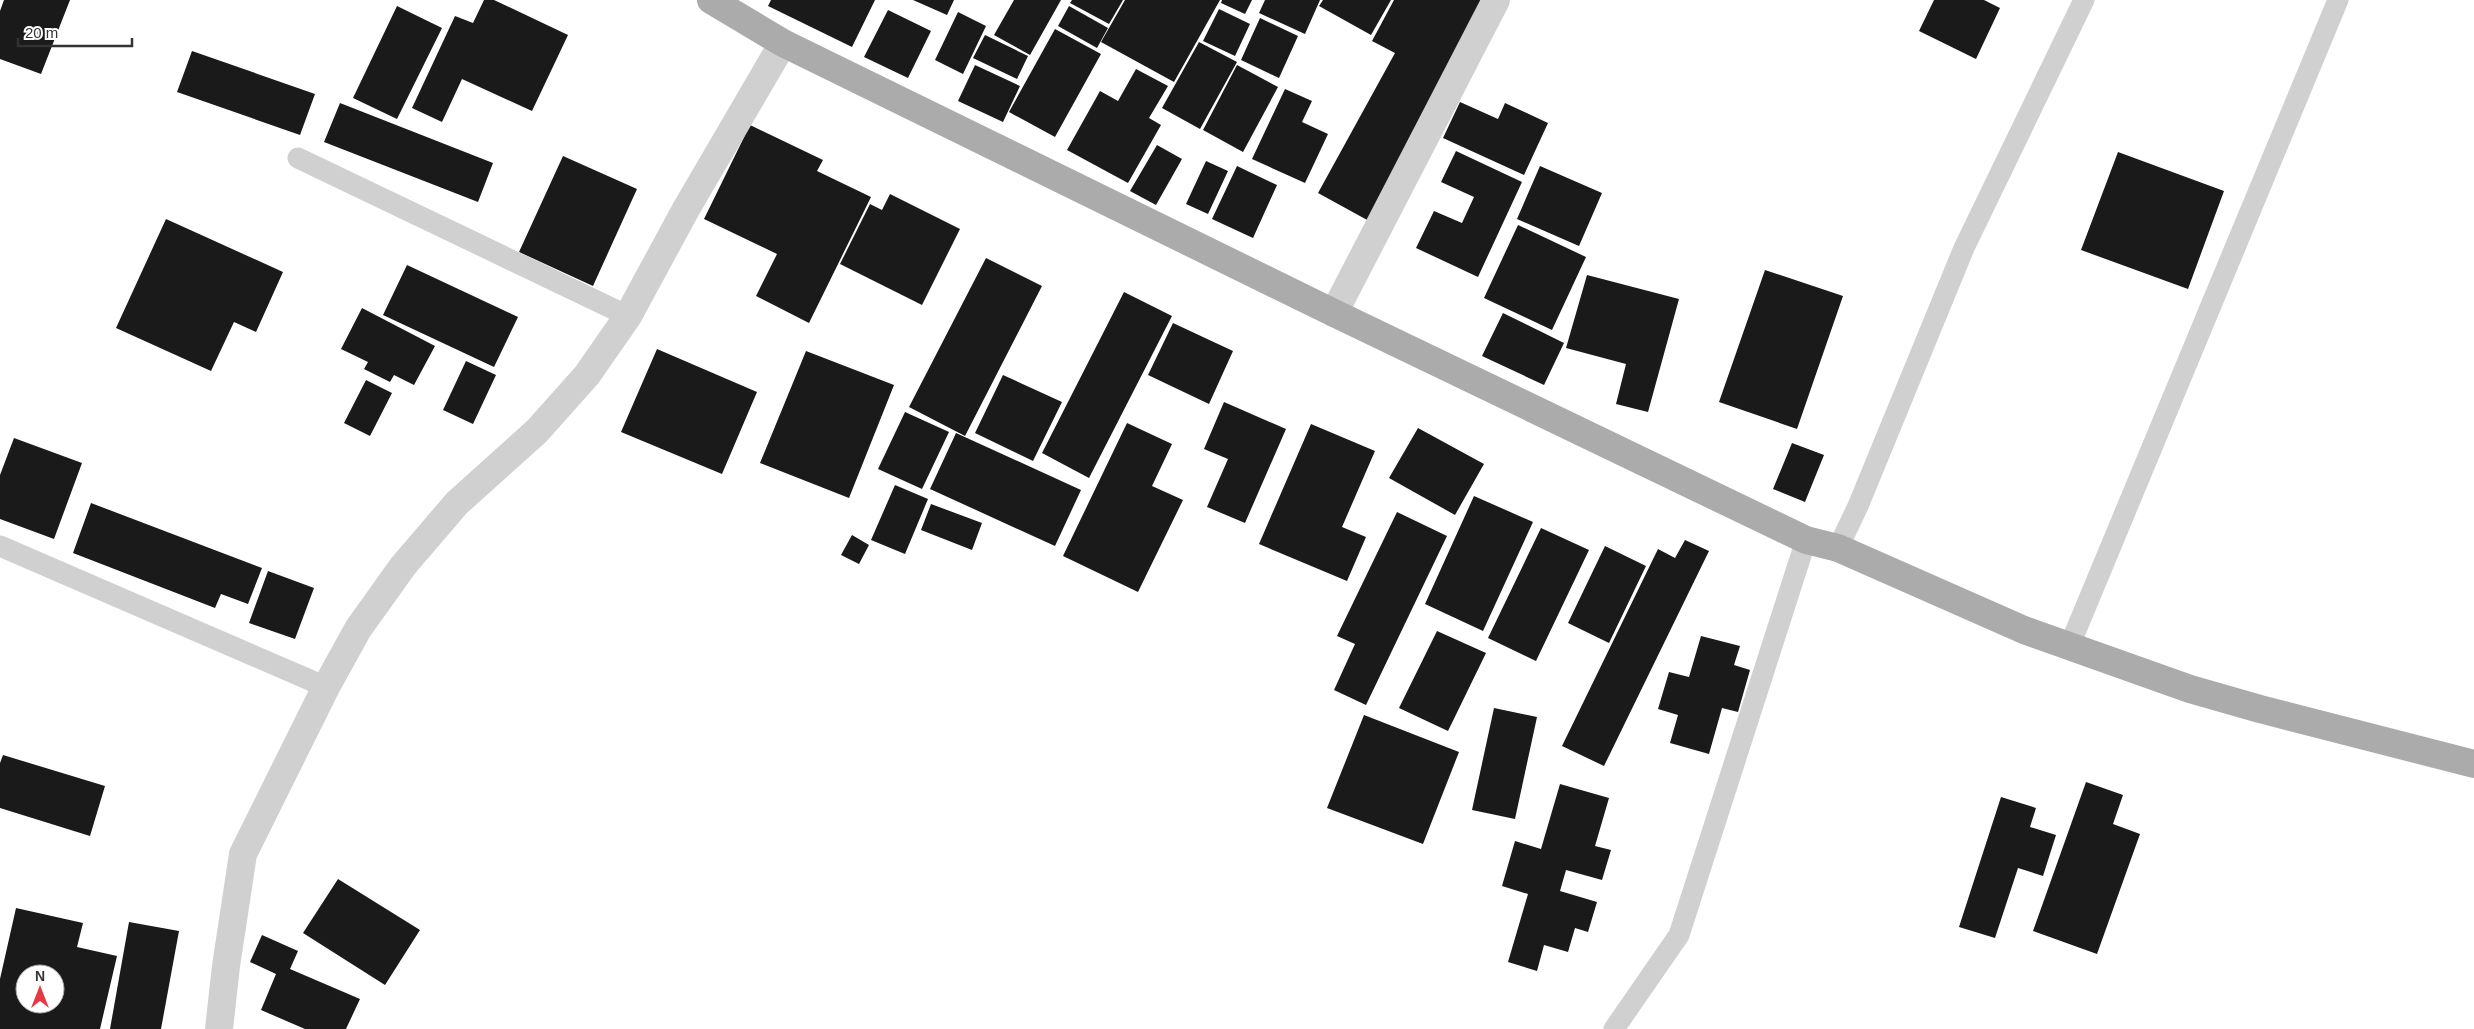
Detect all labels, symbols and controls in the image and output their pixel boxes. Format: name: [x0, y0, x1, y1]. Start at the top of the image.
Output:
scale bar: [18, 15, 131, 47]
text: 20 m: [25, 24, 58, 41]
north arrow: [15, 964, 65, 1014]
text: N: [35, 968, 45, 984]

